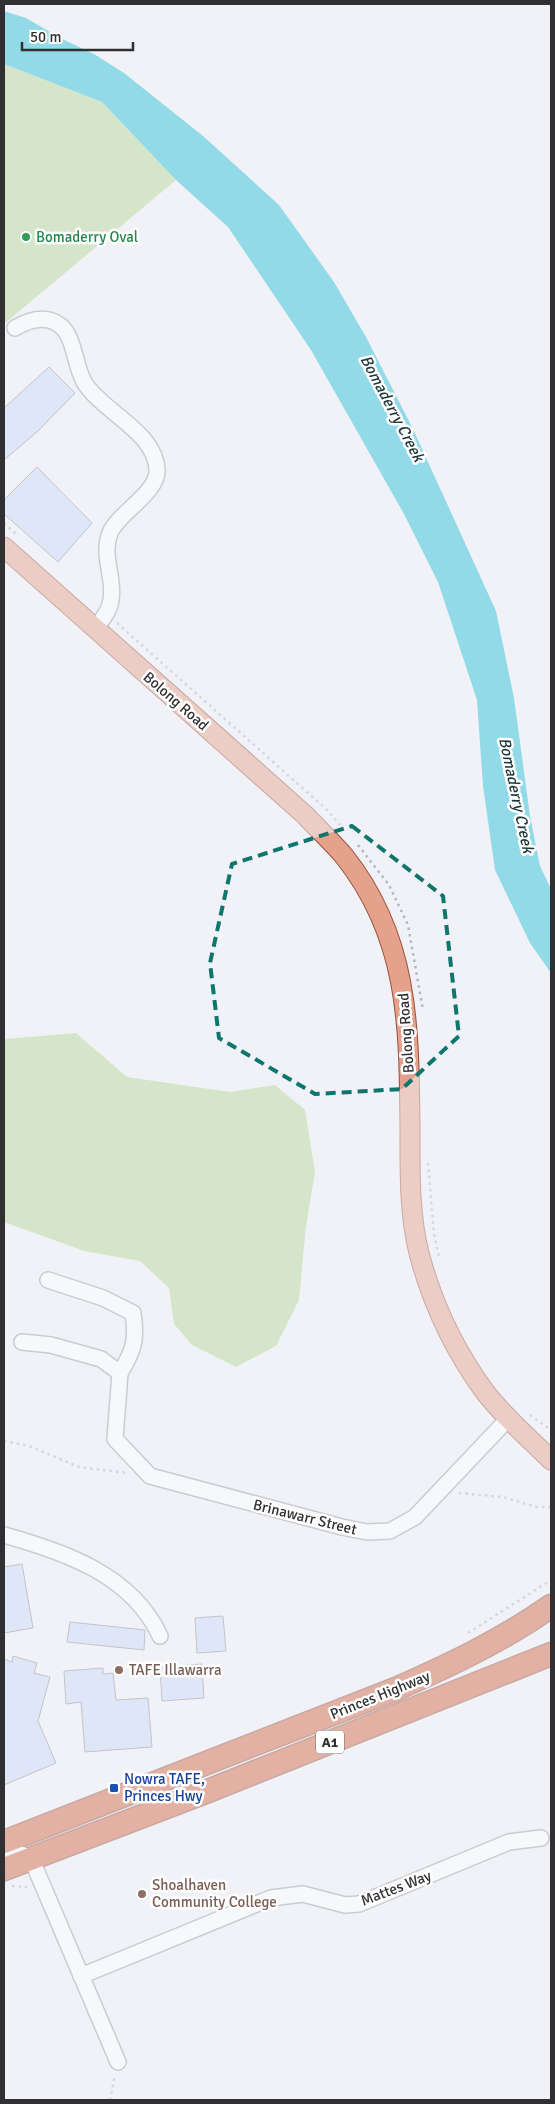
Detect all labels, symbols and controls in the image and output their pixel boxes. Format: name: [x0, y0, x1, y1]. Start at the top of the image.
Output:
scale bar: [22, 20, 134, 52]
text: 50 m: [30, 28, 61, 46]
place label: Bomaderry Oval: [36, 228, 138, 246]
marker: Bomaderry Oval: [20, 231, 32, 243]
water label: Bomaderry Creek: [356, 352, 430, 467]
street label: Bolong Road: [140, 668, 212, 734]
water label: Bomaderry Creek: [494, 736, 538, 857]
street label: Bolong Road: [394, 992, 418, 1074]
street label: Brinawarr Street: [251, 1495, 359, 1539]
place label: TAFE Illawarra: [129, 1661, 222, 1679]
marker: TAFE Illawarra: [113, 1664, 125, 1676]
street label: Princes Highway: [328, 1667, 432, 1723]
road number: A1: [316, 1730, 344, 1754]
place label: Nowra TAFE, Princes Hwy: [124, 1770, 205, 1805]
marker: Nowra TAFE, Princes Hwy: [108, 1782, 120, 1794]
street label: Mattes Way: [358, 1866, 434, 1910]
place label: Shoalhaven Community College: [152, 1876, 277, 1911]
marker: Shoalhaven Community College: [136, 1888, 148, 1900]

